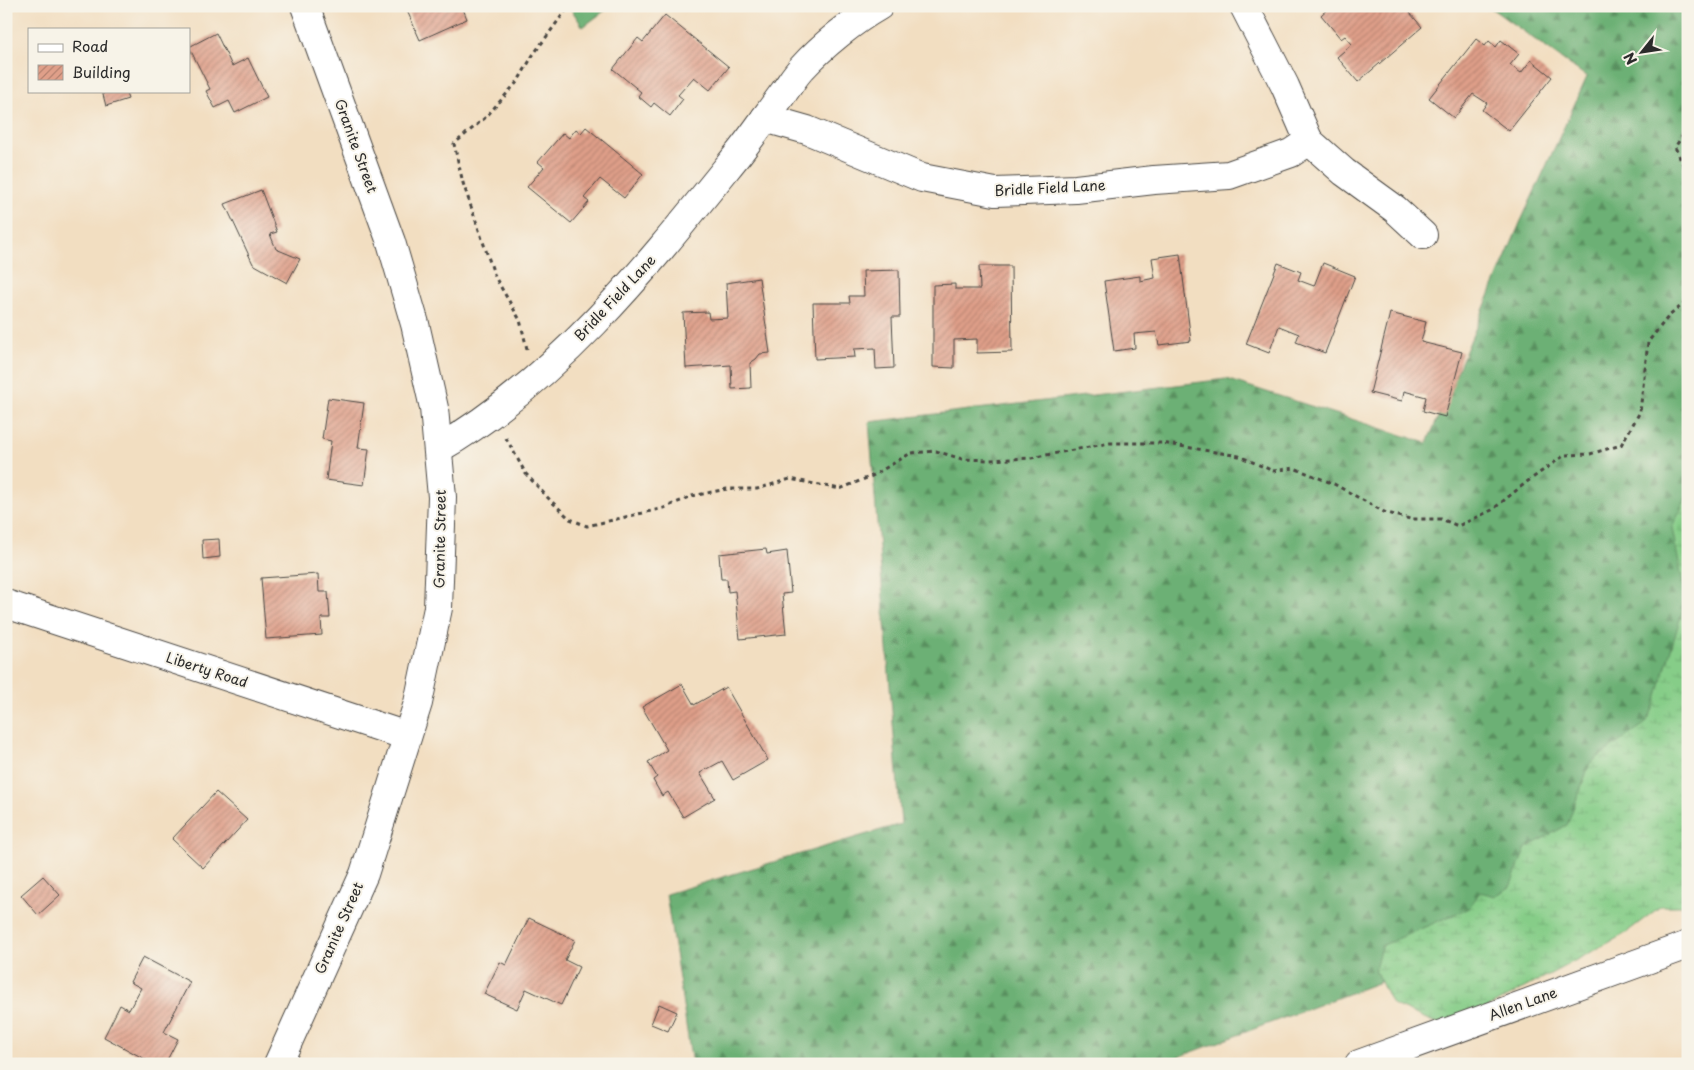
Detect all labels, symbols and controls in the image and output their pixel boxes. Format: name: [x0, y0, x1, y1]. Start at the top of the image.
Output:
legend: [28, 28, 190, 92]
north arrow: [1616, 28, 1666, 78]
text: Road: [72, 34, 108, 57]
text: N: [1618, 49, 1642, 69]
text: Building: [72, 60, 131, 83]
street label: Granite Street: [330, 96, 383, 196]
street label: Bridle Field Lane: [994, 174, 1106, 201]
street label: Bridle Field Lane: [569, 250, 660, 345]
street label: Granite Street: [428, 489, 451, 589]
street label: Liberty Road: [164, 646, 251, 693]
street label: Granite Street: [309, 878, 368, 977]
street label: Allen Lane: [1486, 981, 1560, 1026]

